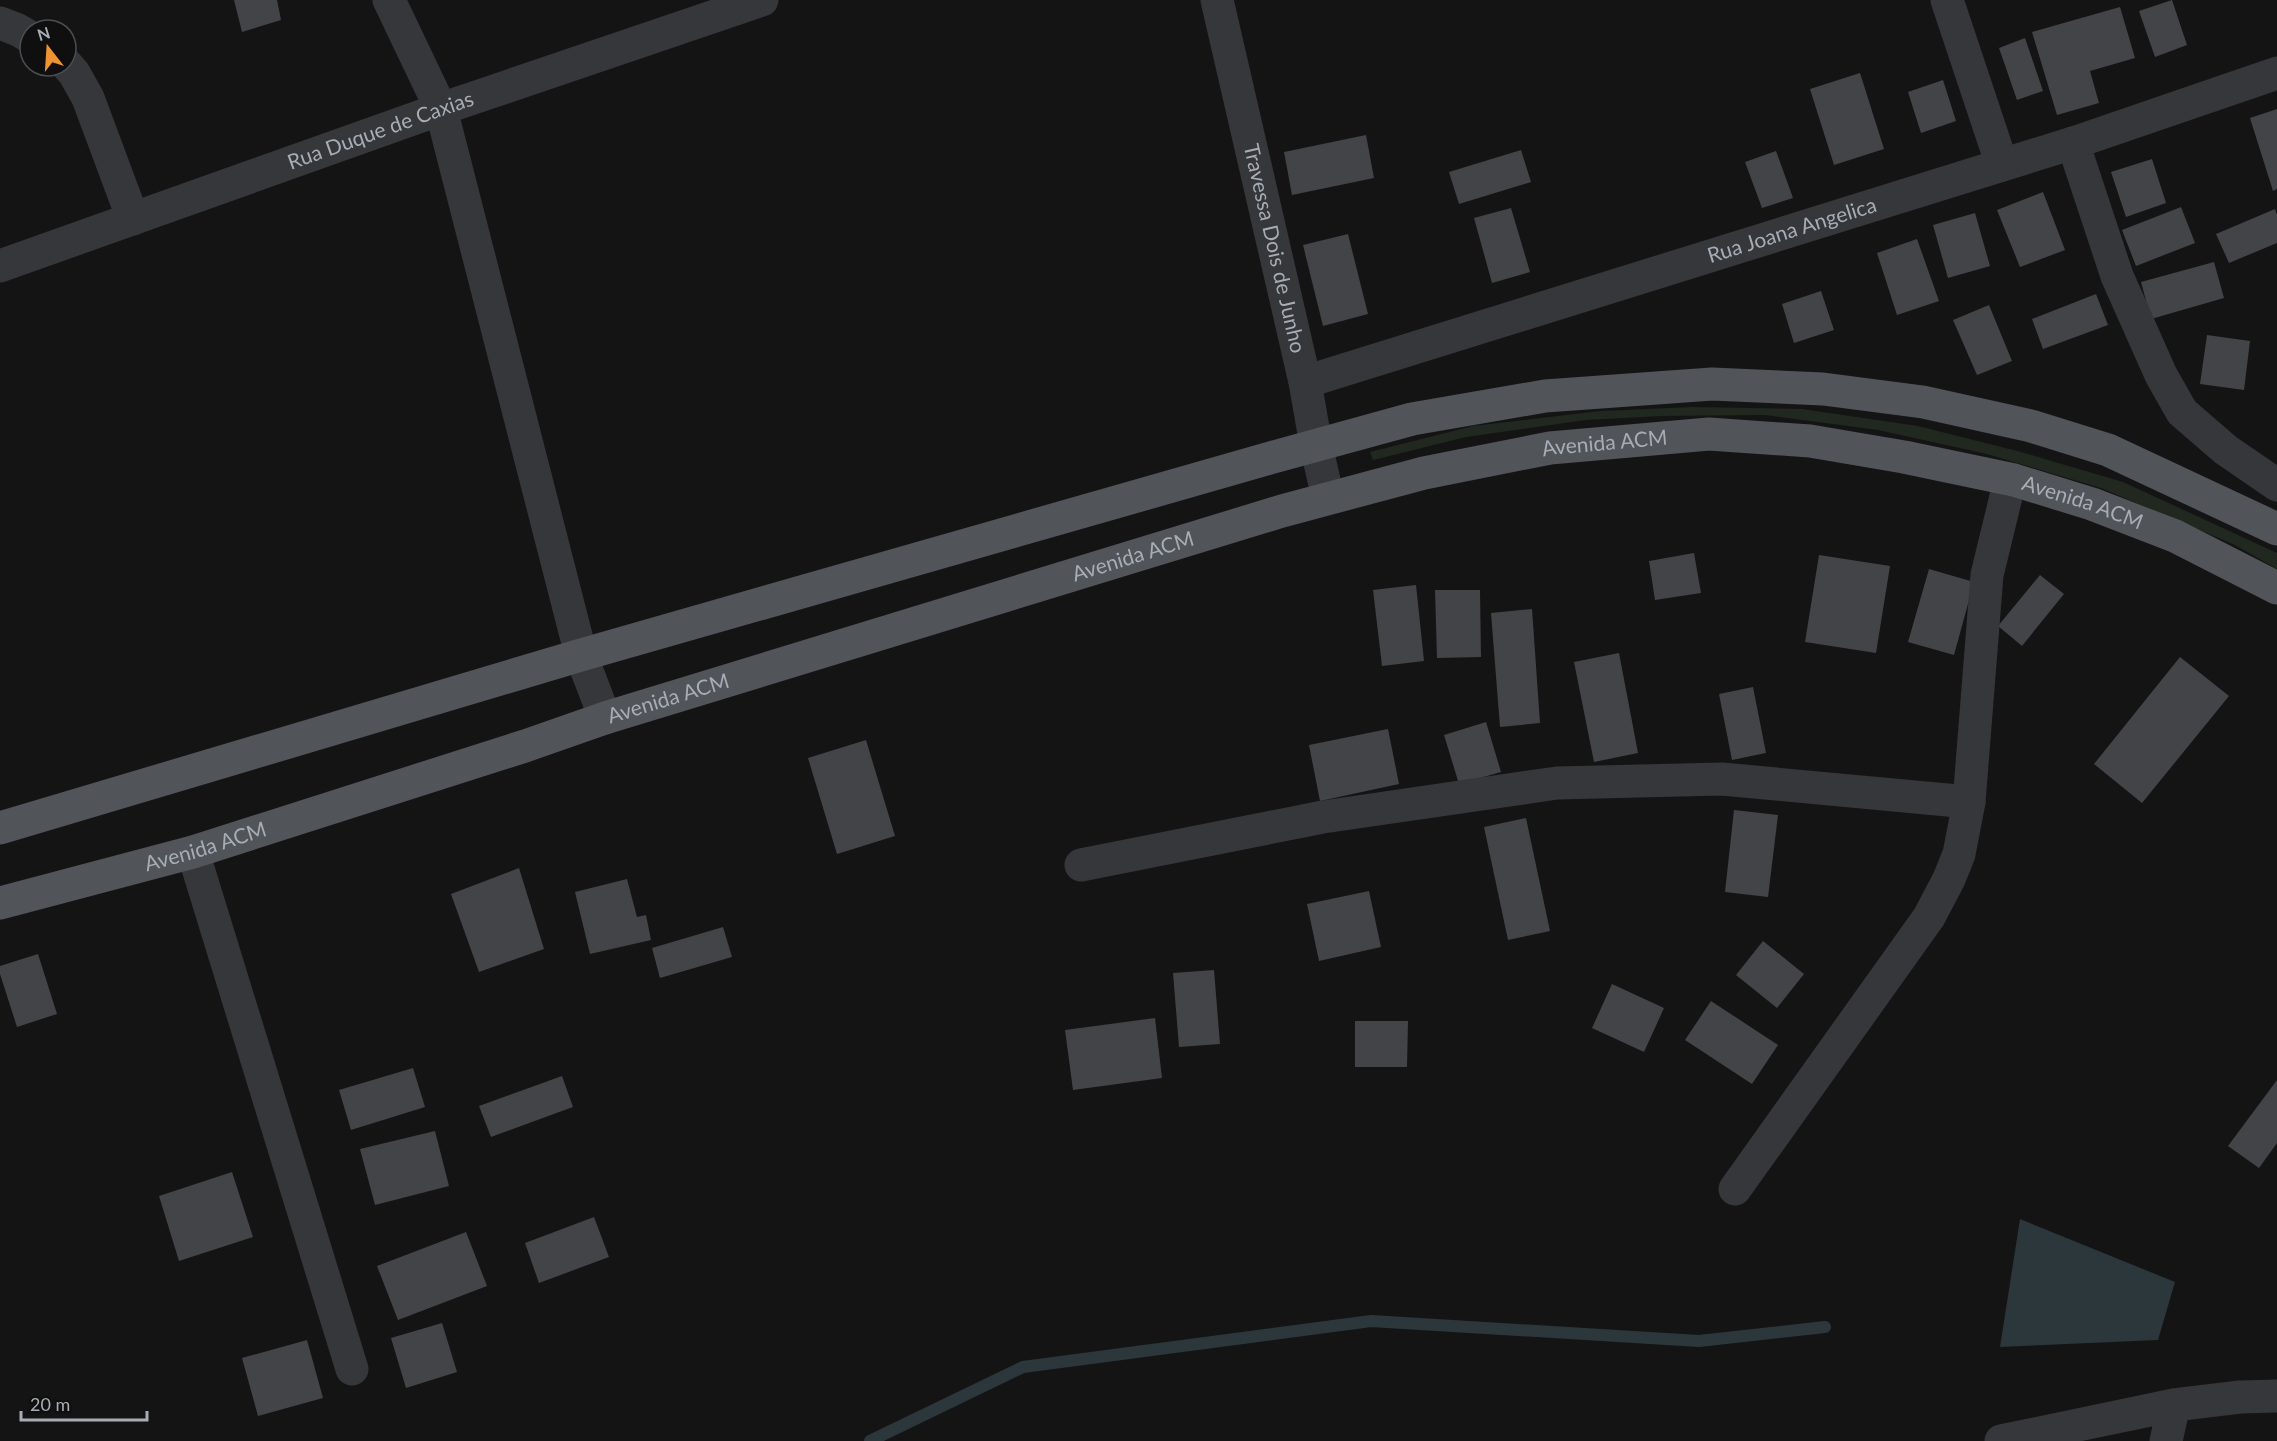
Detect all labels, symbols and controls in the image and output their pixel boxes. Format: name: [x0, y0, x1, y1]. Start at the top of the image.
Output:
north arrow: [18, 18, 78, 78]
text: N: [35, 22, 52, 44]
street label: Rua Duque de Caxias: [284, 85, 476, 174]
street label: Travessa Dois de Junho: [1239, 141, 1312, 355]
street label: Rua Joana Angelica: [1704, 191, 1879, 267]
street label: Avenida ACM: [1539, 424, 1668, 460]
street label: Avenida ACM: [2019, 469, 2147, 534]
street label: Avenida ACM: [1069, 525, 1196, 586]
street label: Avenida ACM: [604, 667, 732, 728]
street label: Avenida ACM: [141, 815, 269, 875]
scale bar: [21, 1384, 147, 1422]
text: 20 m: [30, 1393, 70, 1415]

